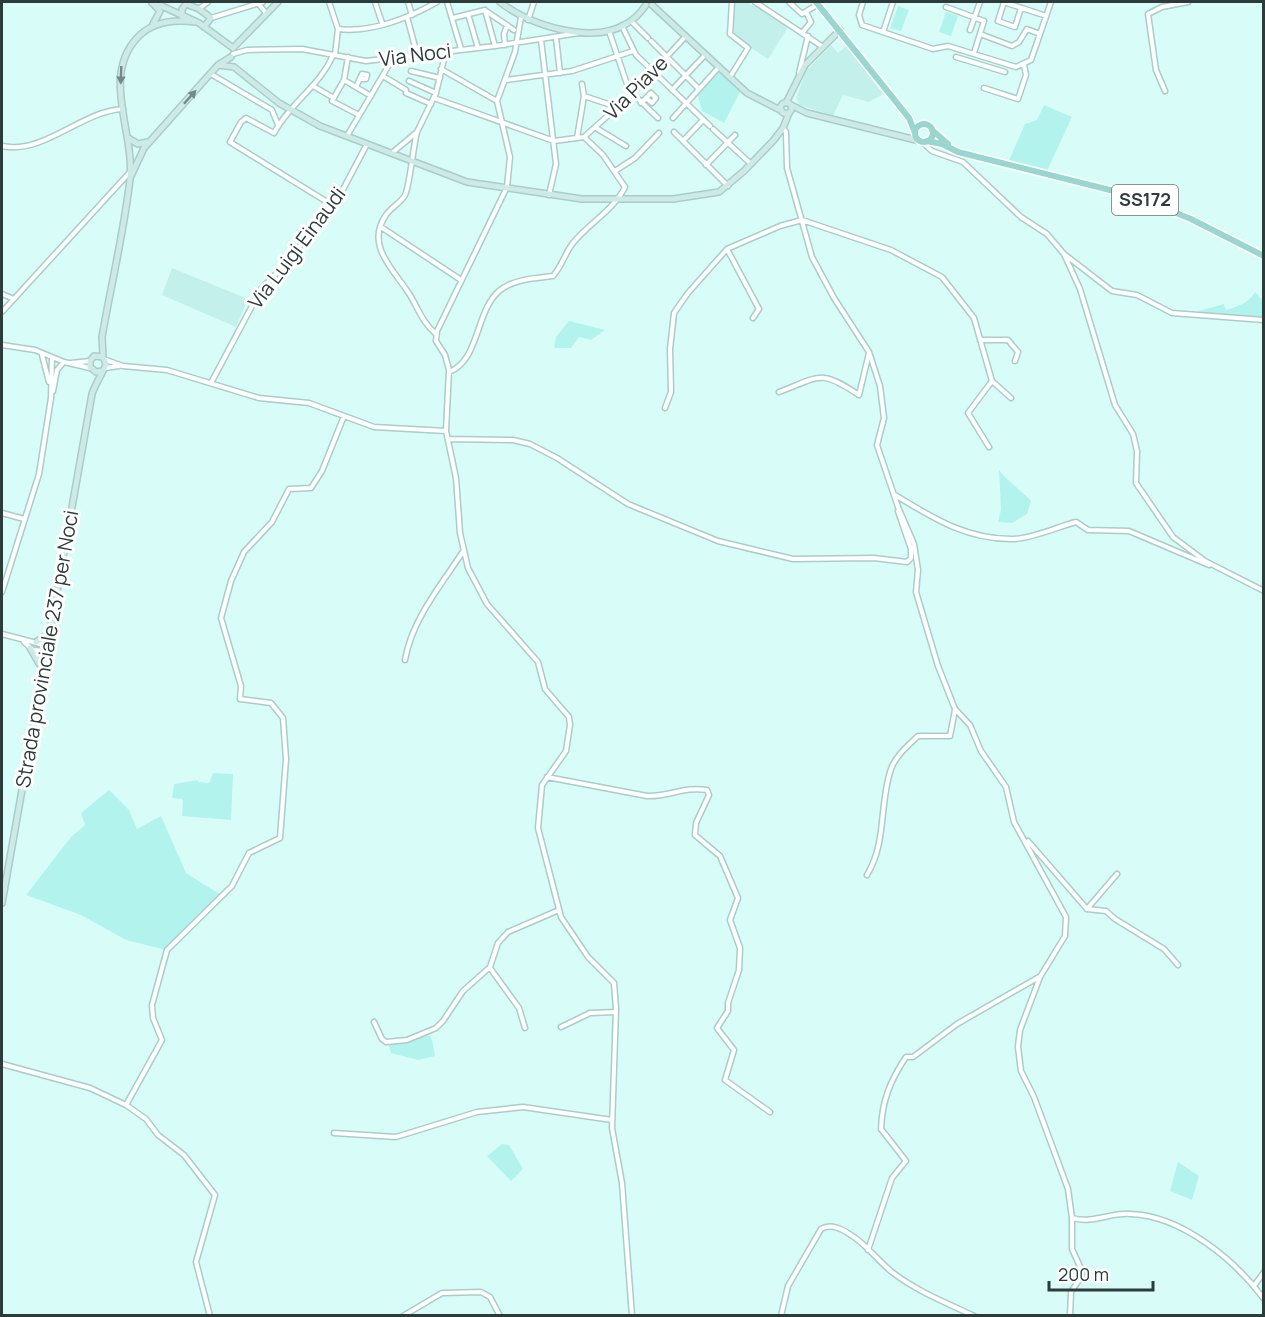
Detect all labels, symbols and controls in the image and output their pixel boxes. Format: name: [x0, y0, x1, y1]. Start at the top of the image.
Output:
street label: Via Noci: [377, 37, 453, 72]
street label: Via Piave: [598, 50, 674, 126]
one-way arrow: [117, 65, 126, 84]
one-way arrow: [182, 90, 196, 104]
street label: Via Luigi Einaudi: [242, 181, 351, 314]
road number: SS172: [1112, 185, 1178, 215]
street label: Strada provinciale 237 per Noci: [9, 508, 84, 790]
scale bar: [1049, 1254, 1152, 1292]
text: 200 m: [1058, 1262, 1109, 1286]

